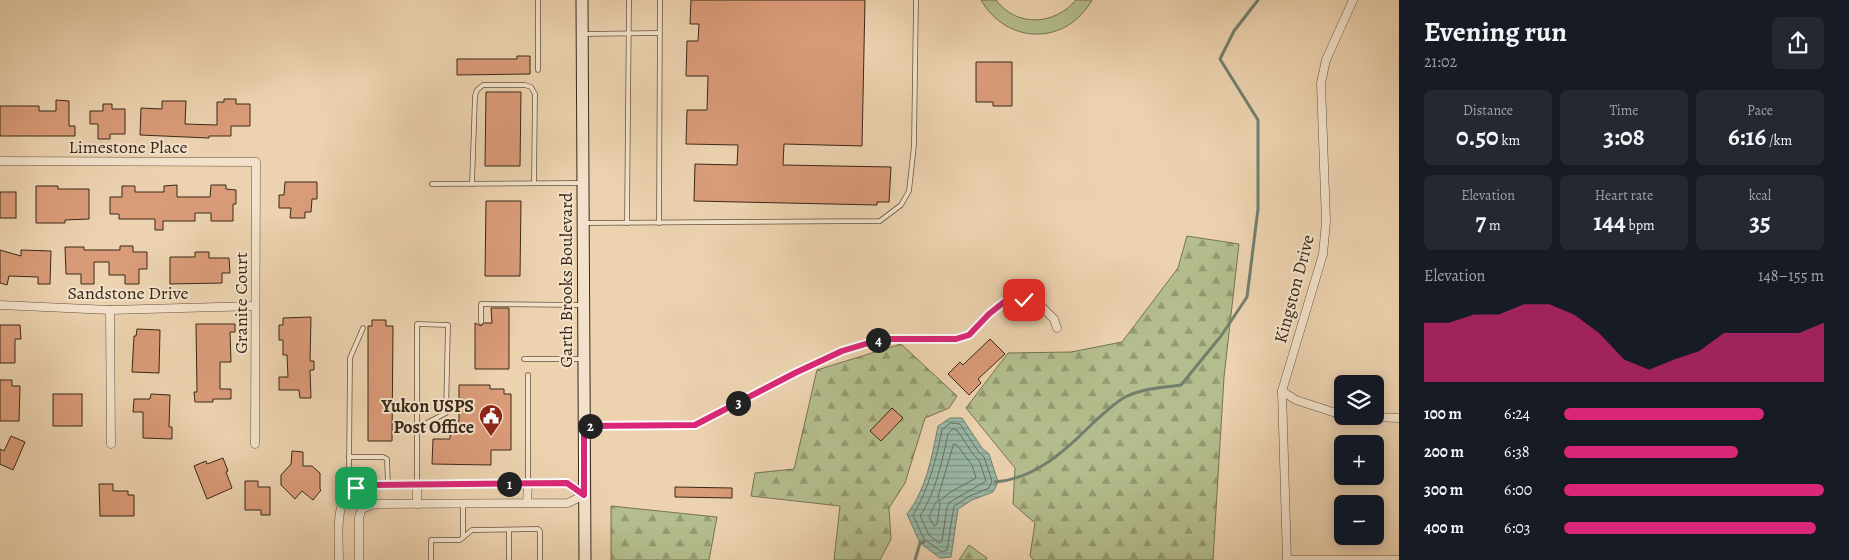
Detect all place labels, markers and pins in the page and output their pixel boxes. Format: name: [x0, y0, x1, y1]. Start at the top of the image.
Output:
pin: [1003, 279, 1045, 321]
pin: 4: [866, 328, 890, 352]
pin: 3: [726, 390, 750, 416]
place label: Yukon USPS Post Office: [380, 394, 474, 439]
public building icon: Yukon USPS Post Office: [478, 403, 504, 437]
pin: 2: [578, 414, 602, 438]
pin: [335, 467, 377, 509]
pin: 1: [496, 472, 522, 496]

